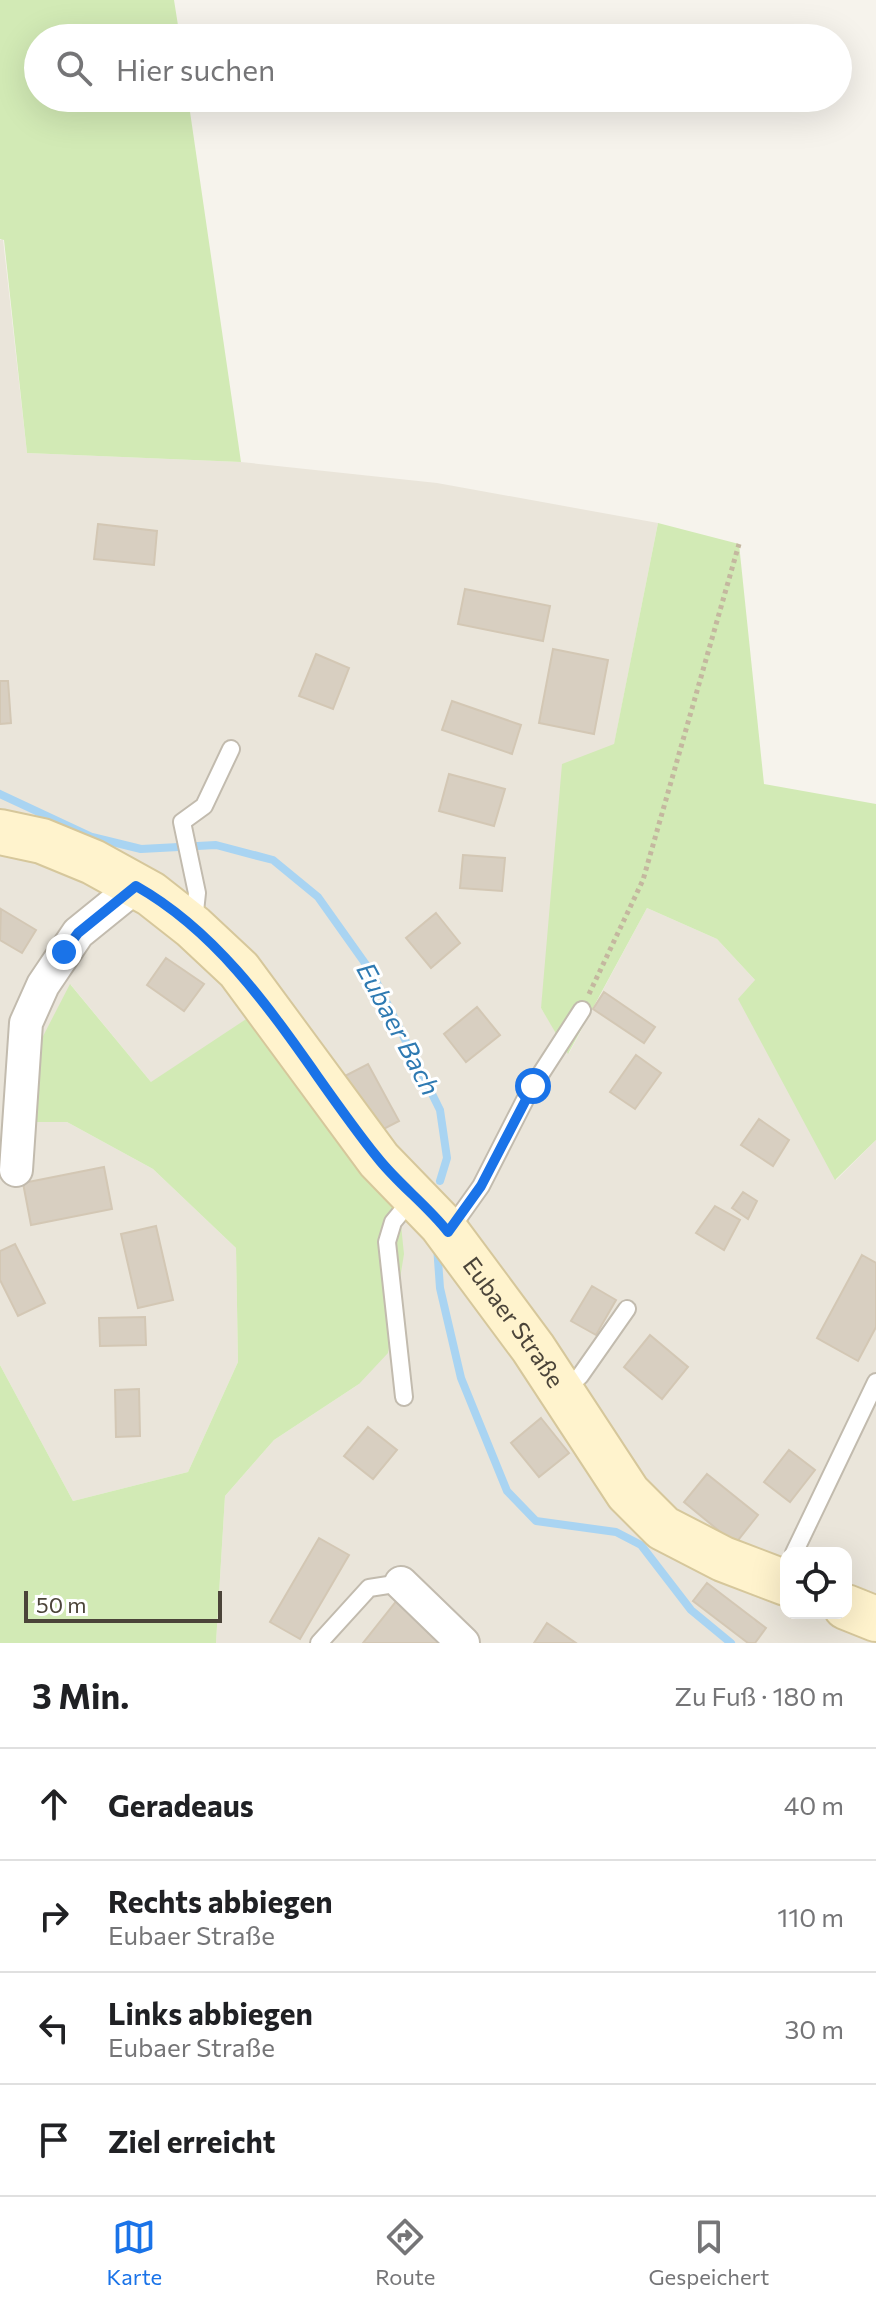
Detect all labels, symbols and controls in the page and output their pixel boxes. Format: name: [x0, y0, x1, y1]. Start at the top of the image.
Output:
search box: [24, 24, 852, 112]
icon: search: [52, 46, 96, 90]
text: Hier suchen: [116, 50, 275, 87]
route end: [46, 934, 82, 970]
water label: Eubaer Bach: [351, 956, 447, 1100]
route start: [515, 1068, 551, 1104]
street label: Eubaer Straße: [457, 1251, 571, 1393]
map controls: [780, 1547, 852, 1619]
button: locate: [780, 1547, 852, 1619]
scale bar: [24, 1587, 222, 1623]
text: 50 m: [36, 1591, 86, 1618]
text: 3 Min.: [32, 1674, 129, 1716]
text: Zu Fuß · 180 m: [675, 1680, 844, 1711]
icon: ahead: [32, 1782, 76, 1826]
text: Geradeaus: [108, 1786, 254, 1823]
text: 40 m: [784, 1789, 844, 1820]
text: Rechts abbiegen: [108, 1882, 333, 1919]
icon: right: [32, 1894, 76, 1938]
text: 110 m: [777, 1901, 844, 1932]
text: Eubaer Straße: [108, 1919, 275, 1950]
text: Links abbiegen: [108, 1994, 313, 2031]
icon: left: [32, 2006, 76, 2050]
text: 30 m: [785, 2013, 844, 2044]
text: Eubaer Straße: [108, 2031, 275, 2062]
icon: arrive: [32, 2118, 76, 2162]
text: Ziel erreicht: [108, 2122, 276, 2159]
tab: Karte: [107, 2215, 162, 2290]
tab: Route: [375, 2215, 435, 2290]
tab: Gespeichert: [648, 2215, 769, 2290]

